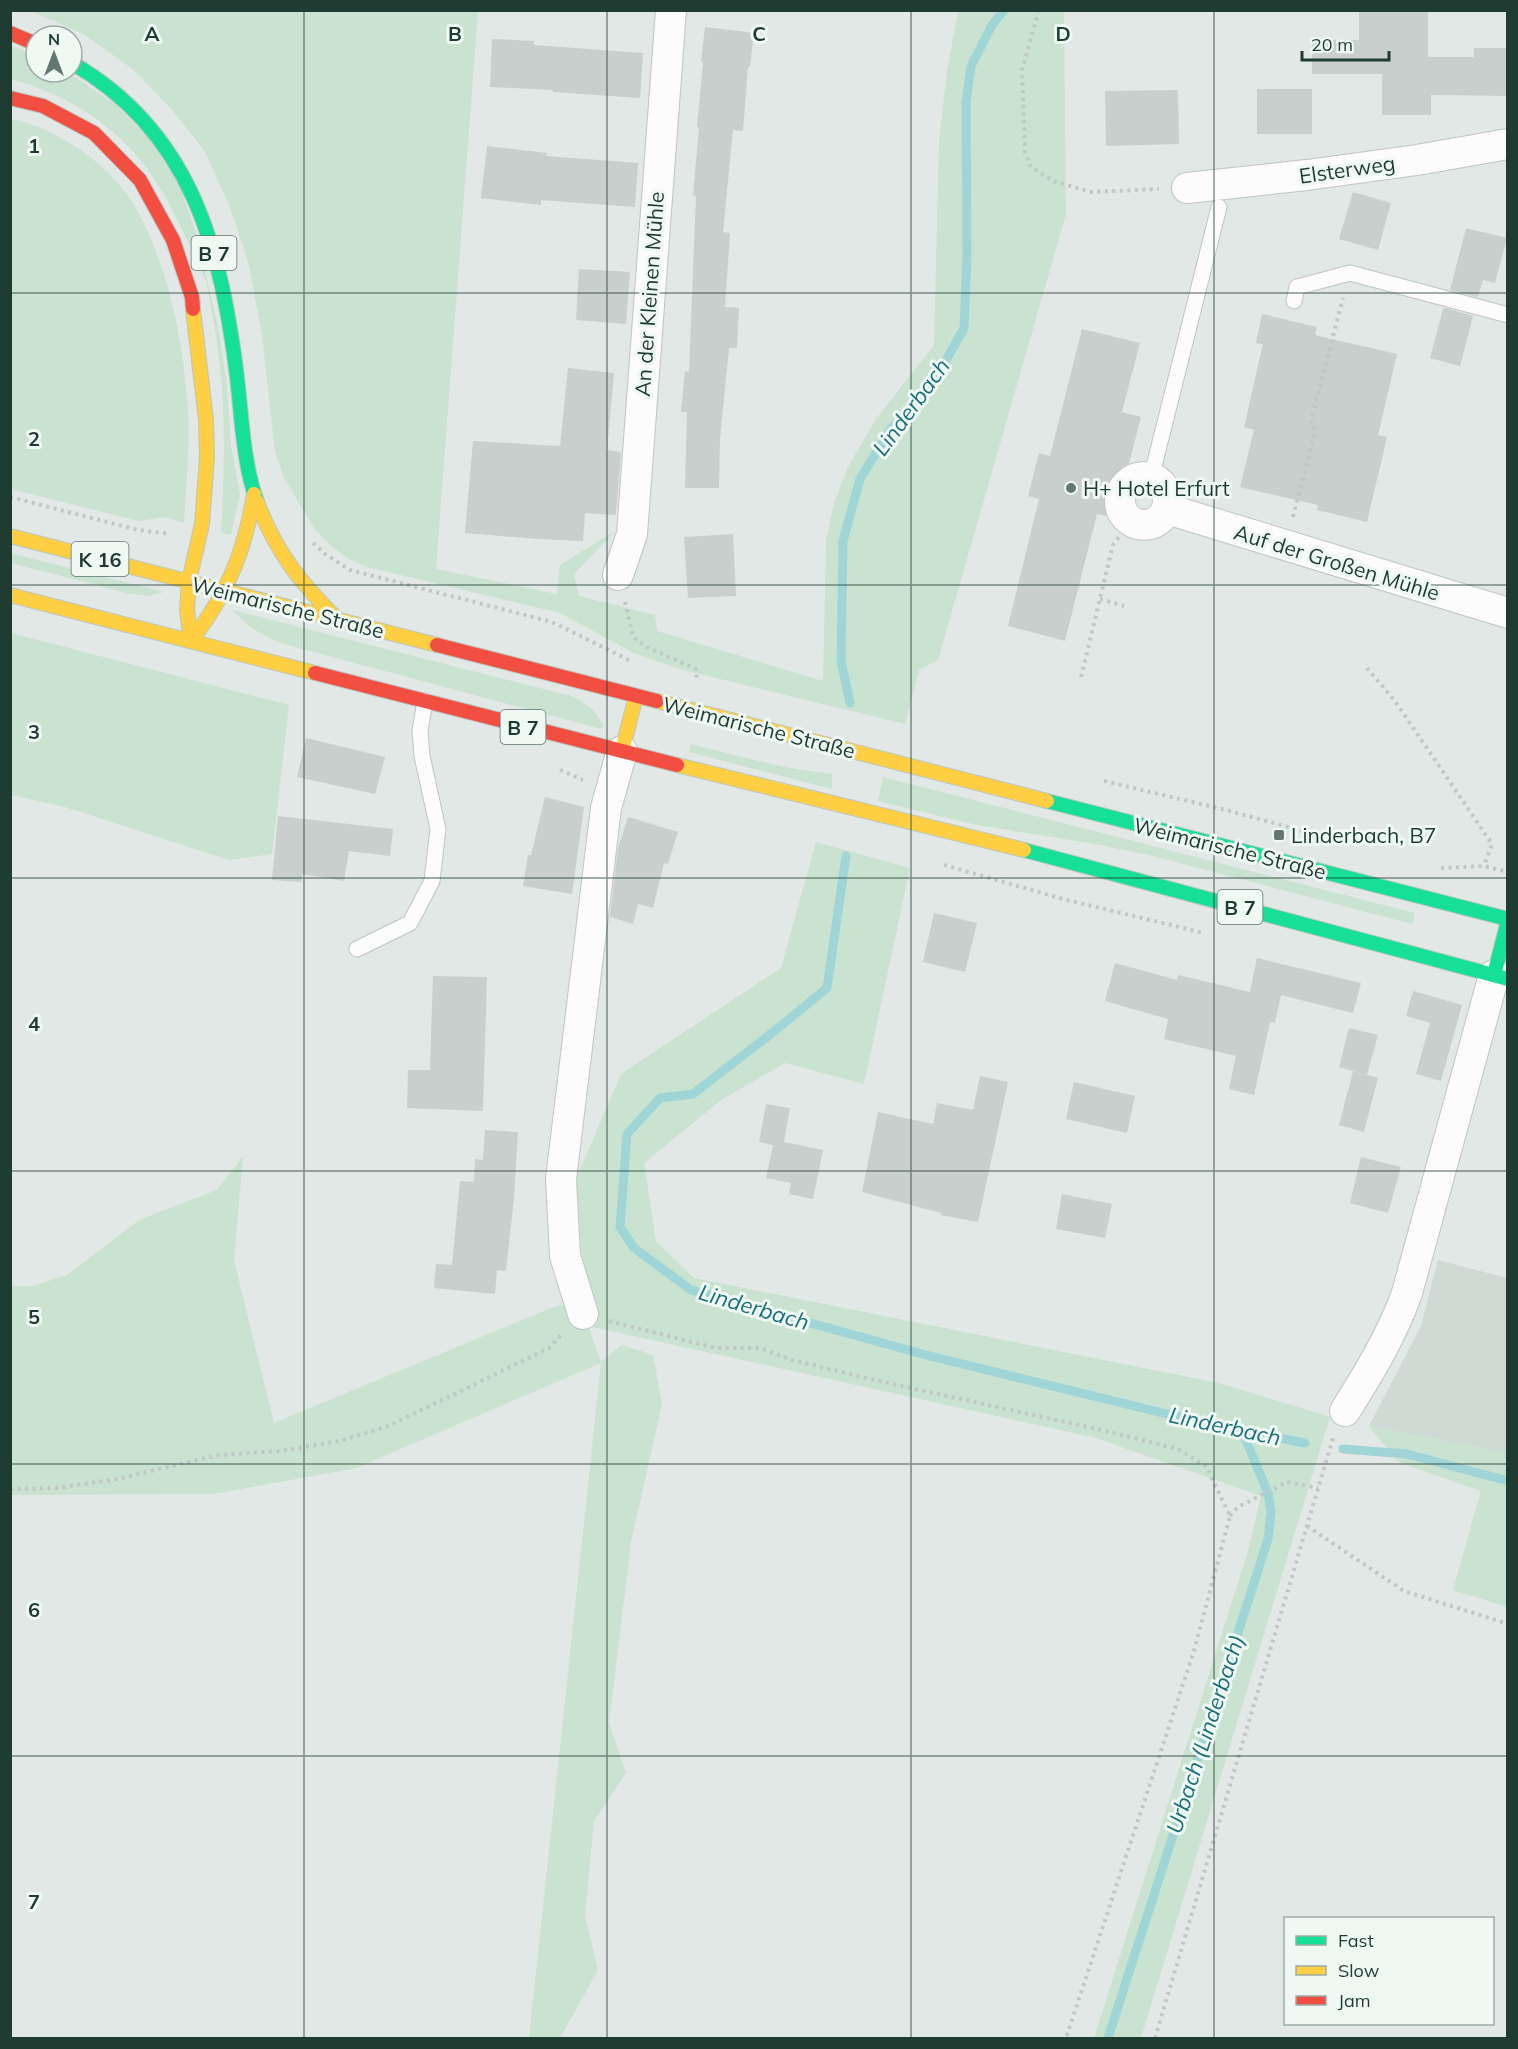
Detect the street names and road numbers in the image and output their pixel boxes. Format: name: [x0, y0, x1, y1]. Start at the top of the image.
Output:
street label: Elsterweg: [1297, 149, 1397, 189]
street label: An der Kleinen Mühle: [629, 191, 669, 397]
road number: B 7: [192, 236, 236, 270]
street label: Auf der Großen Mühle: [1231, 518, 1443, 606]
road number: K 16: [72, 542, 128, 576]
street label: Weimarische Straße: [189, 570, 387, 644]
street label: Weimarische Straße: [660, 690, 858, 764]
road number: B 7: [500, 710, 546, 744]
street label: Weimarische Straße: [1131, 811, 1329, 885]
road number: B 7: [1218, 890, 1262, 924]

